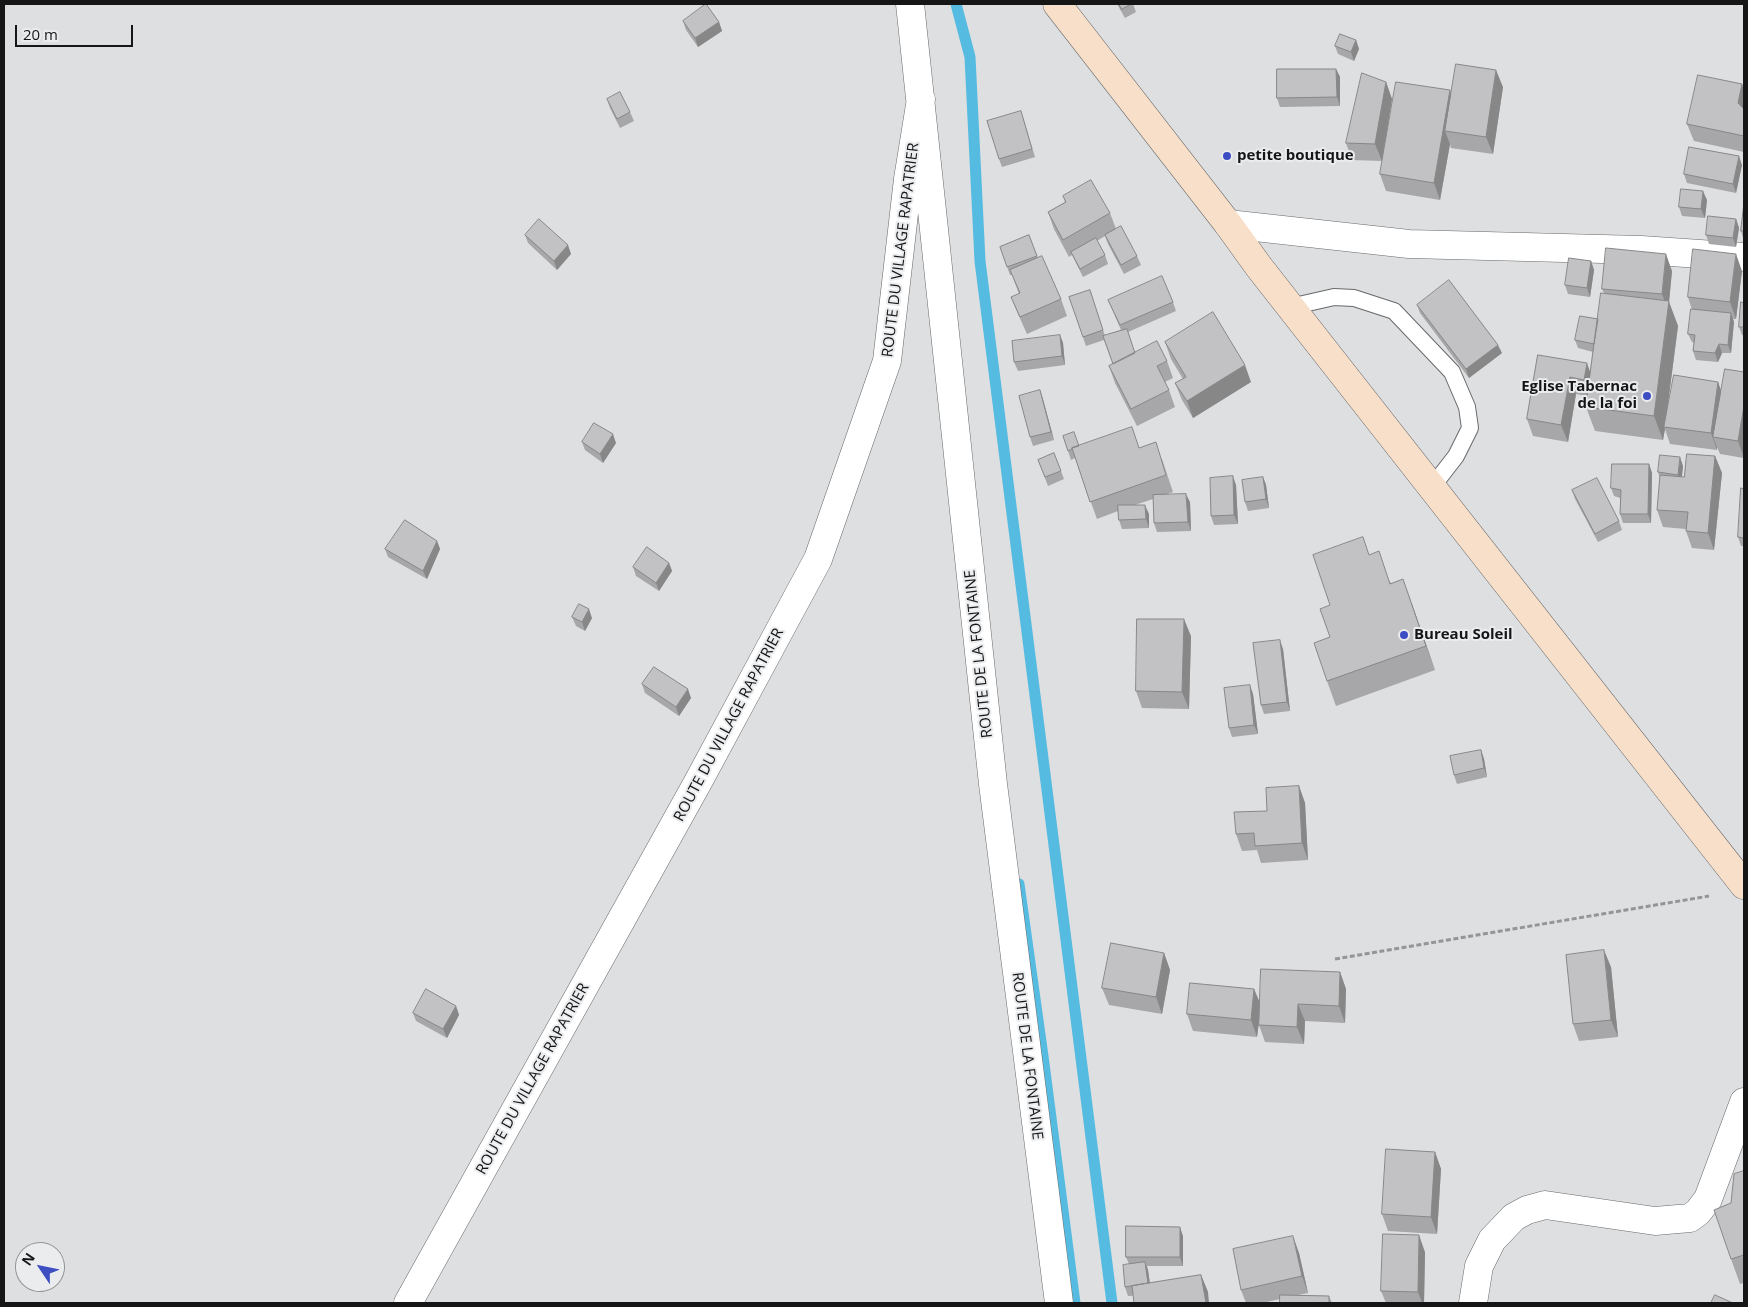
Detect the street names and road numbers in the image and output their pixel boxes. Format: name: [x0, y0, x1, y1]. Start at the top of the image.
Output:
street label: ROUTE DU VILLAGE RAPATRIER: [879, 142, 923, 358]
street label: ROUTE DE LA FONTAINE: [961, 569, 997, 739]
street label: ROUTE DU VILLAGE RAPATRIER: [670, 625, 788, 825]
street label: ROUTE DE LA FONTAINE: [1008, 971, 1046, 1141]
street label: ROUTE DU VILLAGE RAPATRIER: [473, 980, 593, 1178]

